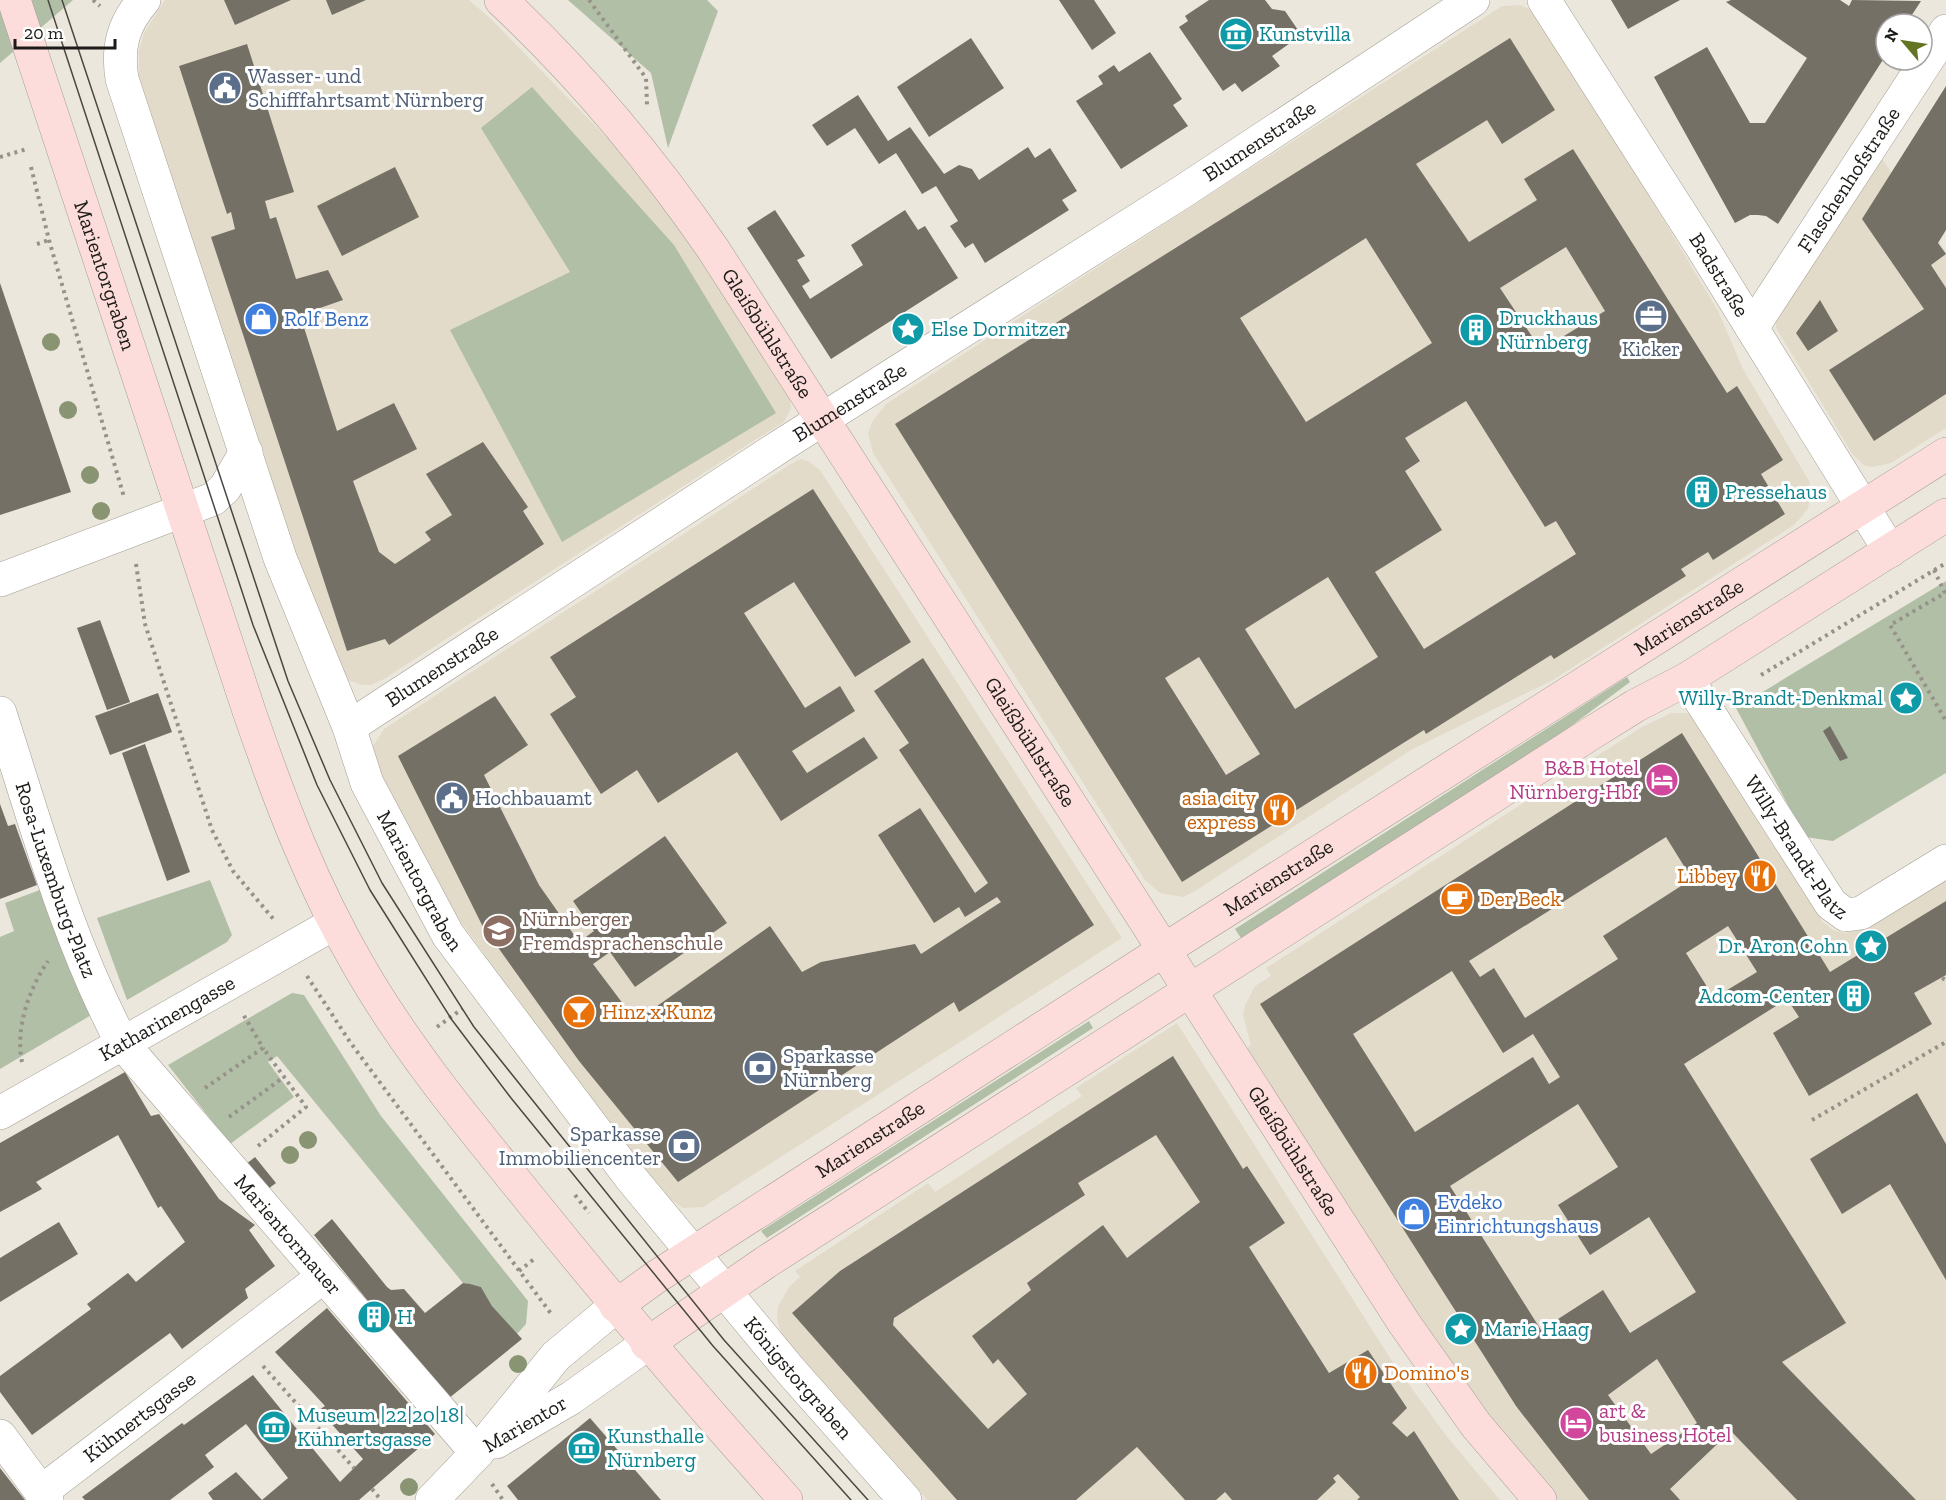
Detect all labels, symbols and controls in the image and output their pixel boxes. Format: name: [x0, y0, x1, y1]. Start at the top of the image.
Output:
scale bar: [15, 12, 116, 50]
north arrow: [1874, 12, 1934, 72]
museum icon: Kunstvilla: [1218, 16, 1254, 52]
place label: Kunstvilla: [1259, 21, 1351, 46]
text: 20 m: [24, 22, 64, 44]
text: N: [1880, 25, 1903, 45]
place label: Wasser- und Schifffahrtsamt Nürnberg: [248, 63, 484, 112]
public building icon: Wasser- und Schifffahrtsamt Nürnberg: [207, 70, 243, 106]
street label: Blumenstraße: [1198, 94, 1320, 186]
street label: Flaschenhofstraße: [1792, 102, 1905, 257]
street label: Marientorgraben: [69, 197, 142, 353]
street label: Badstraße: [1684, 228, 1755, 321]
street label: Gleißbühlstraße: [717, 263, 819, 403]
office icon: Kicker: [1633, 298, 1669, 334]
shop icon: Rolf Benz: [243, 301, 279, 337]
place label: Druckhaus Nürnberg: [1499, 305, 1598, 354]
place label: Rolf Benz: [284, 306, 369, 331]
place icon: Else Dormitzer: [890, 311, 926, 347]
building icon: Druckhaus Nürnberg: [1458, 312, 1494, 348]
place label: Else Dormitzer: [931, 316, 1067, 341]
place label: Kicker: [1622, 336, 1680, 361]
street label: Blumenstraße: [788, 356, 911, 447]
building icon: Pressehaus: [1684, 474, 1720, 510]
place label: Pressehaus: [1725, 479, 1827, 504]
street label: Marienstraße: [1629, 573, 1748, 661]
street label: Blumenstraße: [381, 620, 503, 712]
street label: Gleißbühlstraße: [980, 672, 1082, 812]
place icon: Willy-Brandt-Denkmal: [1888, 680, 1924, 716]
place label: Willy-Brandt-Denkmal: [1679, 685, 1883, 710]
place label: B&B Hotel Nürnberg-Hbf: [1510, 755, 1640, 804]
hotel icon: B&B Hotel Nürnberg-Hbf: [1644, 762, 1680, 798]
street label: Willy-Brandt-Platz: [1740, 770, 1853, 924]
street label: Rosa-Luxemburg-Platz: [11, 779, 103, 982]
public building icon: Hochbauamt: [434, 780, 470, 816]
place label: Hochbauamt: [475, 785, 592, 810]
place label: asia city express: [1182, 785, 1256, 834]
restaurant icon: asia city express: [1261, 792, 1297, 828]
street label: Marientorgraben: [372, 806, 469, 956]
street label: Marienstraße: [1219, 833, 1338, 921]
restaurant icon: Libbey: [1742, 858, 1778, 894]
place label: Libbey: [1677, 863, 1737, 888]
cafe icon: Der Beck: [1439, 881, 1475, 917]
place label: Der Beck: [1480, 886, 1561, 911]
place label: Nürnberger Fremdsprachenschule: [522, 906, 723, 955]
school or university icon: Nürnberger Fremdsprachenschule: [481, 913, 517, 949]
place icon: Dr. Aron Cohn: [1853, 928, 1889, 964]
place label: Dr. Aron Cohn: [1718, 933, 1848, 958]
street label: Katharinengasse: [94, 969, 239, 1066]
building icon: Adcom-Center: [1836, 978, 1872, 1014]
place label: Adcom-Center: [1699, 983, 1831, 1008]
bar icon: Hinz x Kunz: [561, 994, 597, 1030]
place label: Hinz x Kunz: [602, 999, 713, 1024]
place label: Sparkasse Nürnberg: [783, 1043, 874, 1092]
bank icon: Sparkasse Nürnberg: [742, 1050, 778, 1086]
street label: Gleißbühlstraße: [1243, 1081, 1345, 1220]
street label: Marienstraße: [811, 1094, 929, 1183]
place label: Sparkasse Immobiliencenter: [499, 1121, 661, 1170]
bank icon: Sparkasse Immobiliencenter: [666, 1128, 702, 1164]
street label: Marientormauer: [229, 1169, 347, 1300]
place label: Evdeko Einrichtungshaus: [1437, 1189, 1599, 1238]
shop icon: Evdeko Einrichtungshaus: [1396, 1196, 1432, 1232]
building icon: H: [356, 1299, 392, 1335]
place label: H: [397, 1304, 413, 1329]
street label: Königstorgraben: [739, 1311, 858, 1444]
place icon: Marie Haag: [1443, 1311, 1479, 1347]
place label: Marie Haag: [1484, 1316, 1590, 1341]
restaurant icon: Domino's: [1343, 1355, 1379, 1391]
place label: Domino's: [1384, 1360, 1469, 1385]
street label: Kühnertsgasse: [78, 1366, 200, 1467]
street label: Marientor: [478, 1390, 571, 1458]
place label: art & business Hotel: [1598, 1398, 1732, 1447]
place label: Museum |22|20|18| Kühnertsgasse: [297, 1402, 464, 1451]
hotel icon: art & business Hotel: [1558, 1405, 1594, 1441]
museum icon: Museum |22|20|18| Kühnertsgasse: [256, 1409, 292, 1445]
place label: Kunsthalle Nürnberg: [607, 1423, 704, 1472]
museum icon: Kunsthalle Nürnberg: [566, 1430, 602, 1466]

